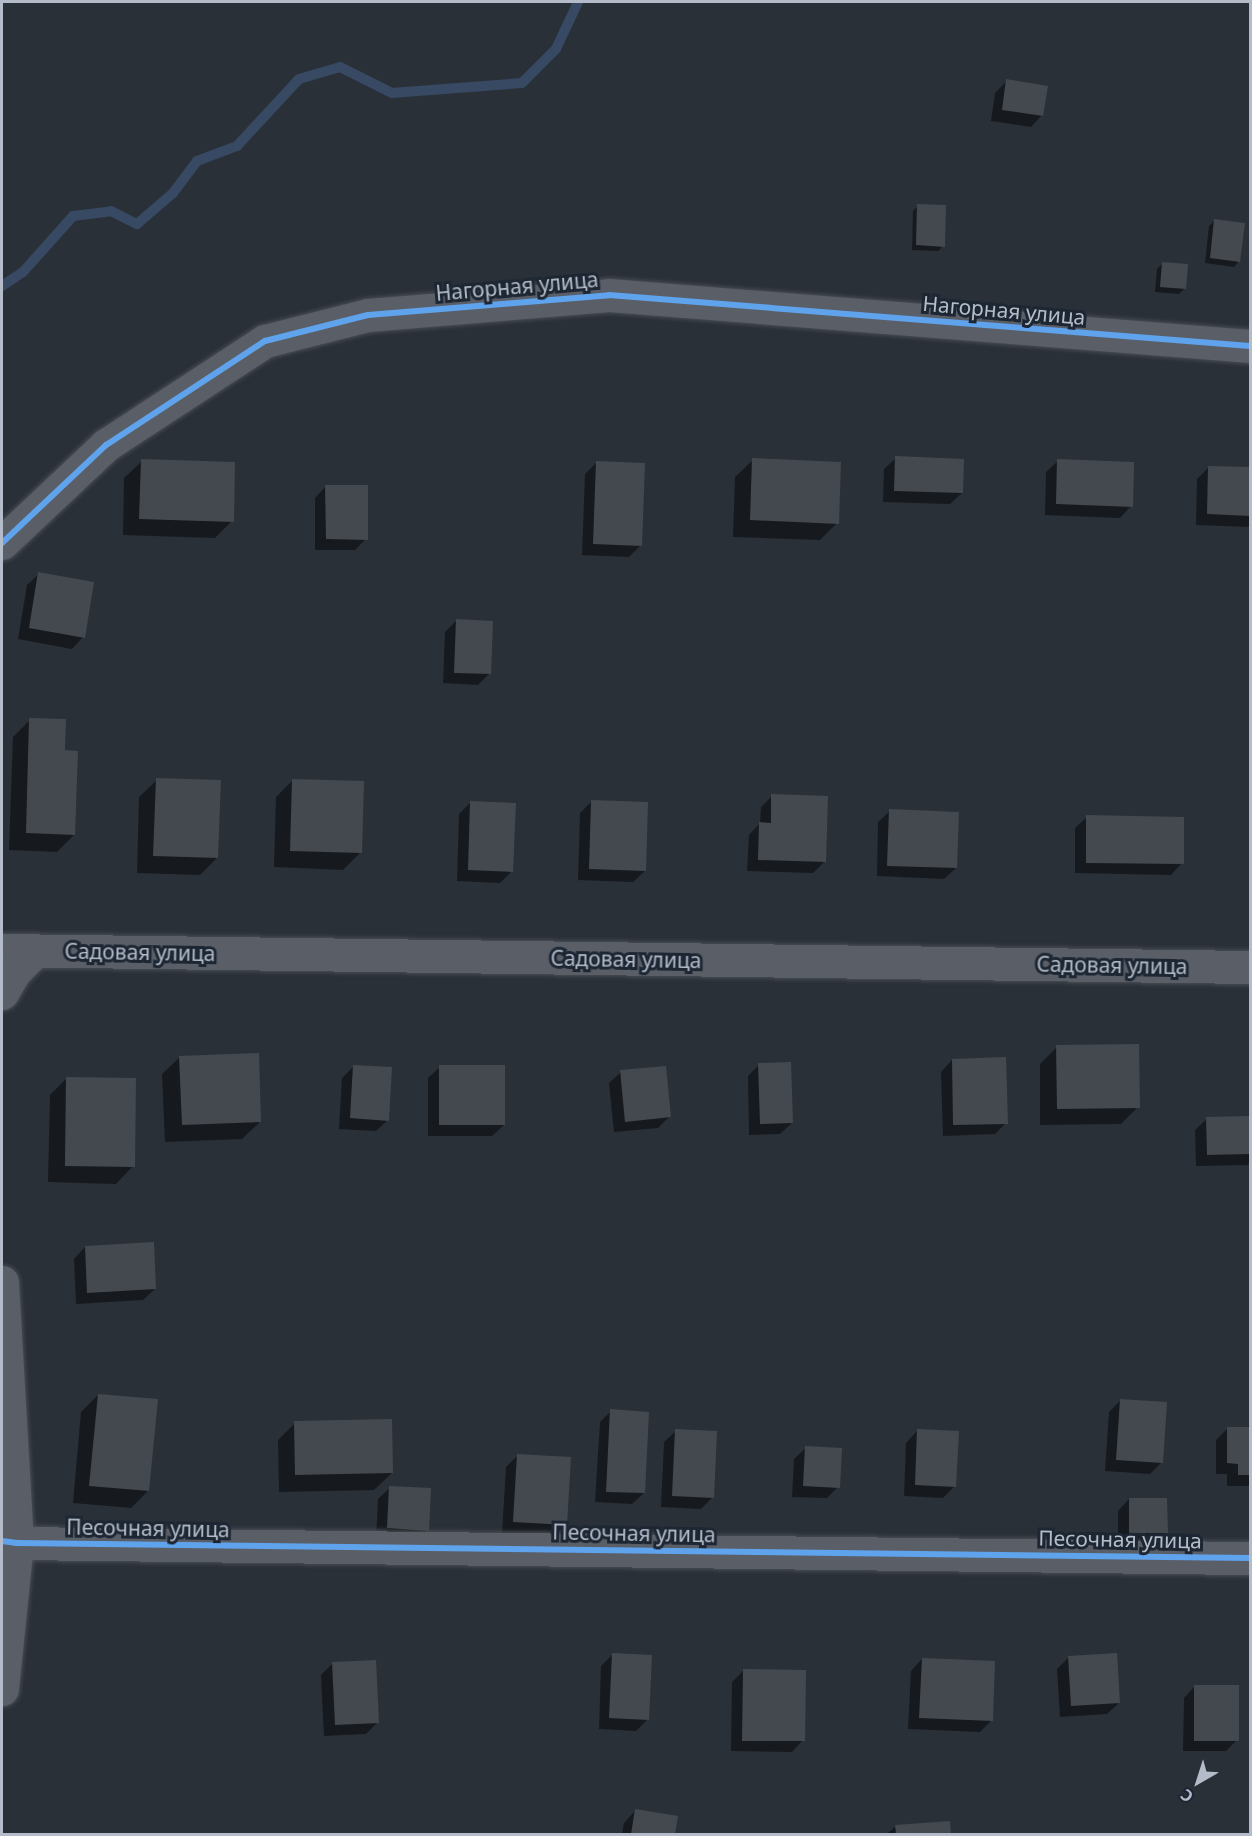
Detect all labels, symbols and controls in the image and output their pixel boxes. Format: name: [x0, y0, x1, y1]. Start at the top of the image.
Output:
street label: Нагорная улица: [435, 266, 599, 306]
street label: Нагорная улица: [922, 290, 1086, 330]
street label: Садовая улица: [64, 938, 216, 966]
street label: Садовая улица: [550, 945, 702, 973]
street label: Садовая улица: [1036, 951, 1188, 979]
street label: Песочная улица: [66, 1514, 230, 1542]
street label: Песочная улица: [552, 1519, 716, 1547]
street label: Песочная улица: [1038, 1525, 1202, 1553]
north arrow: [1168, 1752, 1228, 1812]
text: С: [1176, 1784, 1198, 1808]

